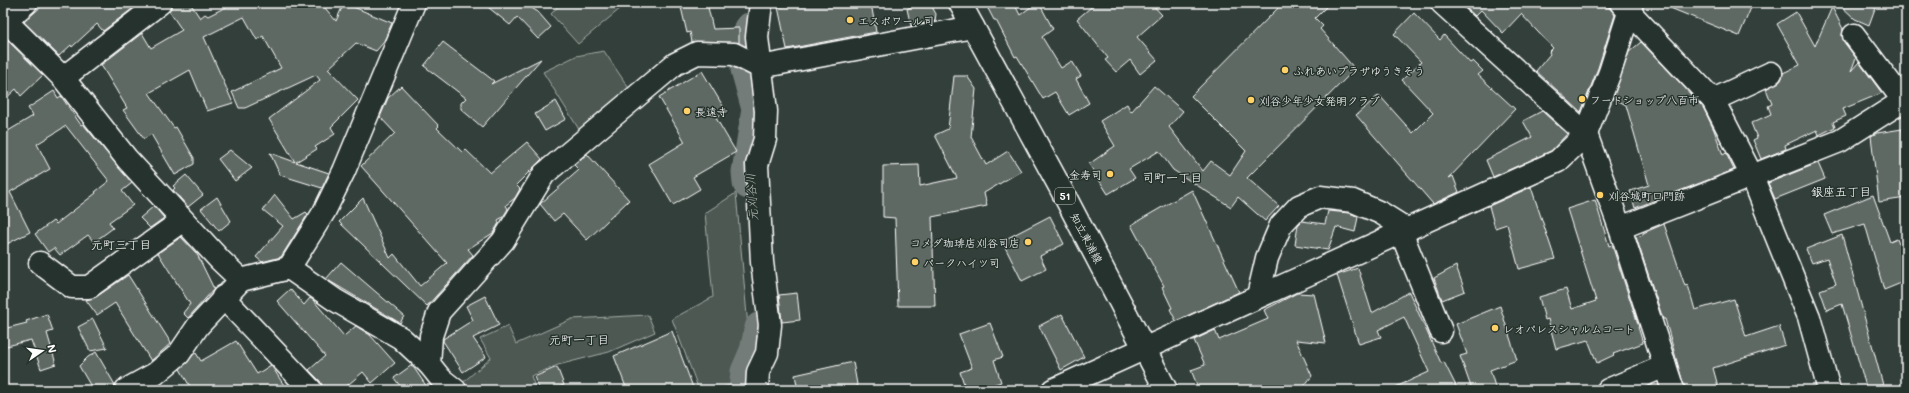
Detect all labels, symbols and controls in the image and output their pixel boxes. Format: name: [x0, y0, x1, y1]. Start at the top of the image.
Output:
place label: エスポワール司: [858, 13, 934, 28]
marker: エスポワール司: [845, 15, 855, 25]
place label: ふれあいプラザゆうきそう: [1293, 63, 1425, 78]
marker: ふれあいプラザゆうきそう: [1280, 65, 1290, 75]
place label: フードショップ八百市: [1590, 92, 1699, 107]
place label: 刈谷少年少女発明クラブ: [1259, 93, 1380, 108]
marker: フードショップ八百市: [1577, 94, 1587, 104]
marker: 刈谷少年少女発明クラブ: [1246, 95, 1256, 105]
place label: 長遠寺: [695, 104, 728, 119]
marker: 長遠寺: [682, 106, 692, 116]
place label: 金寿司: [1069, 167, 1102, 182]
marker: 金寿司: [1105, 169, 1115, 179]
district label: 司町一丁目: [1142, 169, 1202, 185]
water label: 元刈谷川: [741, 172, 761, 222]
district label: 銀座五丁目: [1811, 183, 1871, 199]
road number: 51: [1055, 188, 1075, 204]
place label: 刈谷城町口門跡: [1608, 188, 1685, 203]
marker: 刈谷城町口門跡: [1595, 190, 1605, 200]
street label: 知立東浦線: [1067, 210, 1107, 266]
place label: コメダ珈琲店刈谷司店: [910, 235, 1020, 250]
district label: 元町三丁目: [91, 236, 151, 252]
marker: コメダ珈琲店刈谷司店: [1023, 237, 1033, 247]
place label: パークハイツ司: [923, 255, 1000, 270]
marker: パークハイツ司: [910, 257, 920, 267]
place label: レオパレスシャルムコート: [1503, 321, 1635, 336]
marker: レオパレスシャルムコート: [1490, 323, 1500, 333]
north arrow: [22, 331, 62, 371]
district label: 元町一丁目: [549, 331, 609, 347]
text: N: [44, 343, 60, 354]

